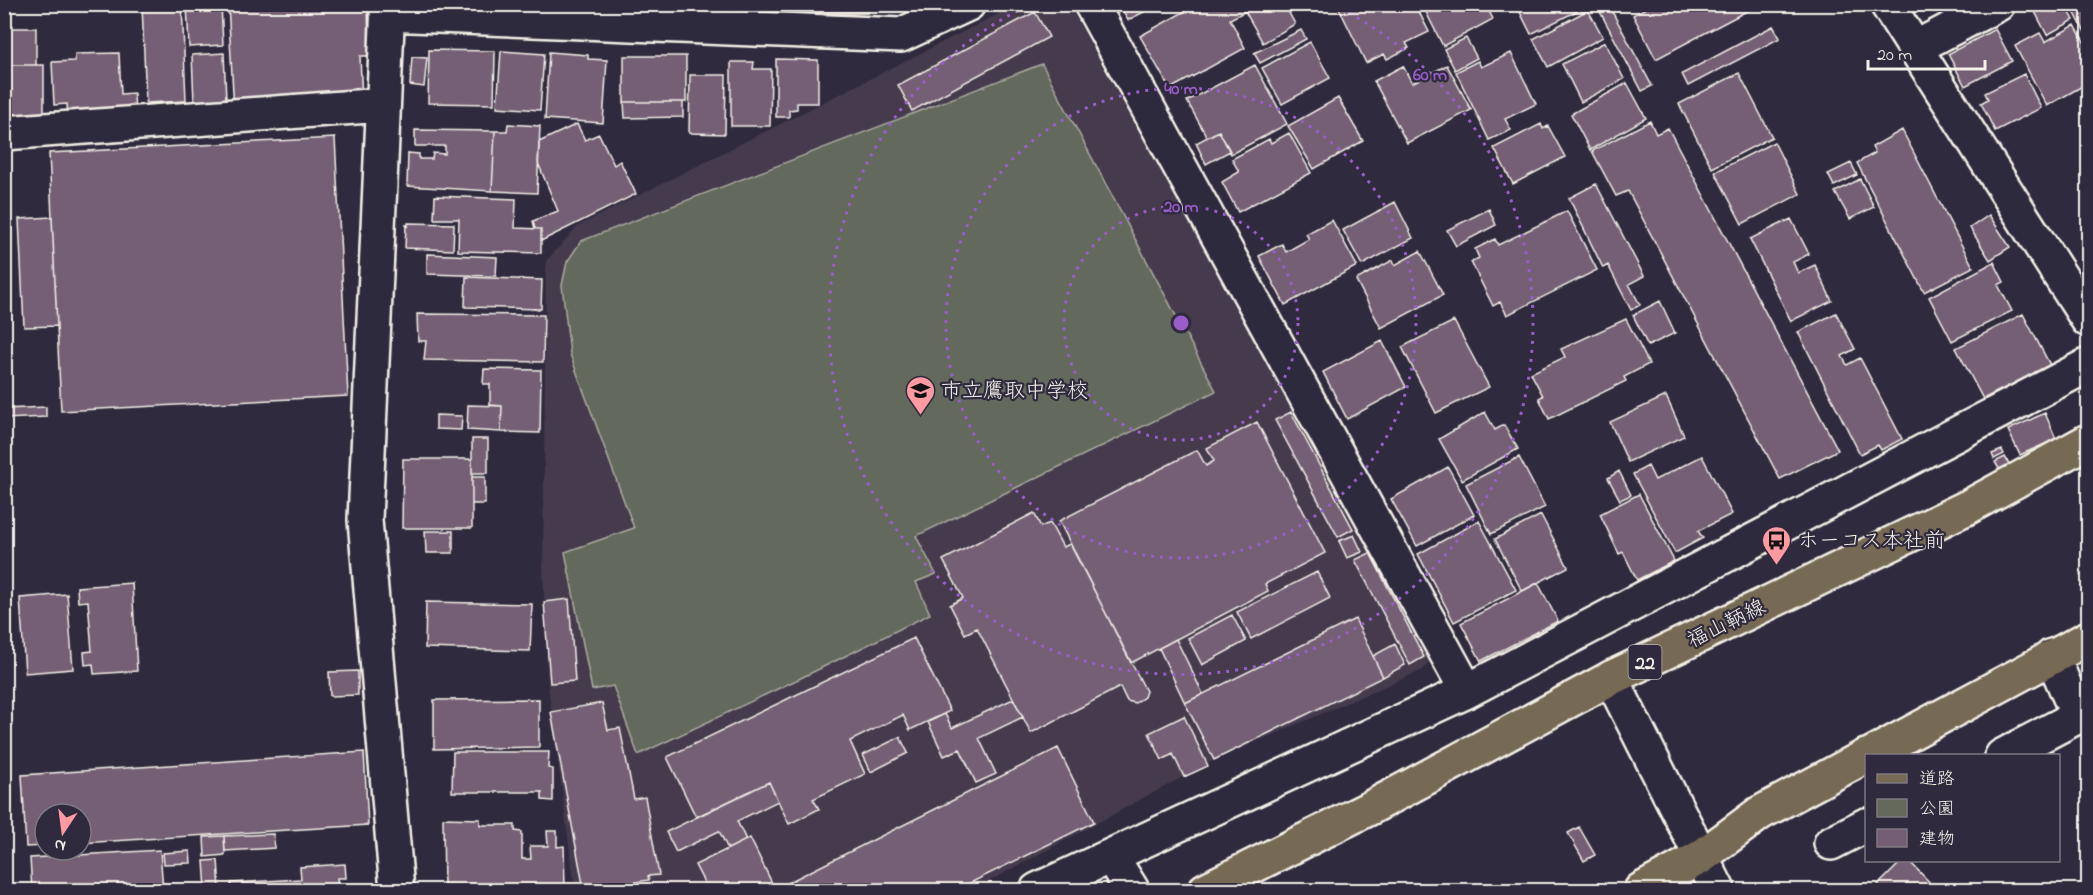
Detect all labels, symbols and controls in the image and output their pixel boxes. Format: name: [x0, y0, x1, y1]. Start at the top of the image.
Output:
scale bar: [1868, 33, 1985, 71]
text: 20 m: [1877, 43, 1912, 69]
text: 60 m: [1413, 63, 1447, 89]
text: 40 m: [1164, 77, 1198, 103]
text: 20 m: [1162, 195, 1199, 221]
centre of rings: [1171, 313, 1191, 333]
school or university icon: 市立鷹取中学校: [904, 374, 936, 416]
place label: 市立鷹取中学校: [941, 377, 1088, 407]
bus stop icon: ホーコス本社前: [1761, 524, 1793, 566]
place label: ホーコス本社前: [1798, 527, 1945, 557]
street label: 福山鞆線: [1683, 593, 1771, 657]
road number: 22: [1628, 645, 1662, 679]
legend: [1865, 754, 2060, 862]
text: 道路: [1919, 767, 1955, 793]
text: 公園: [1919, 797, 1955, 823]
north arrow: [33, 802, 93, 862]
text: 建物: [1919, 827, 1955, 853]
text: N: [52, 832, 68, 858]

